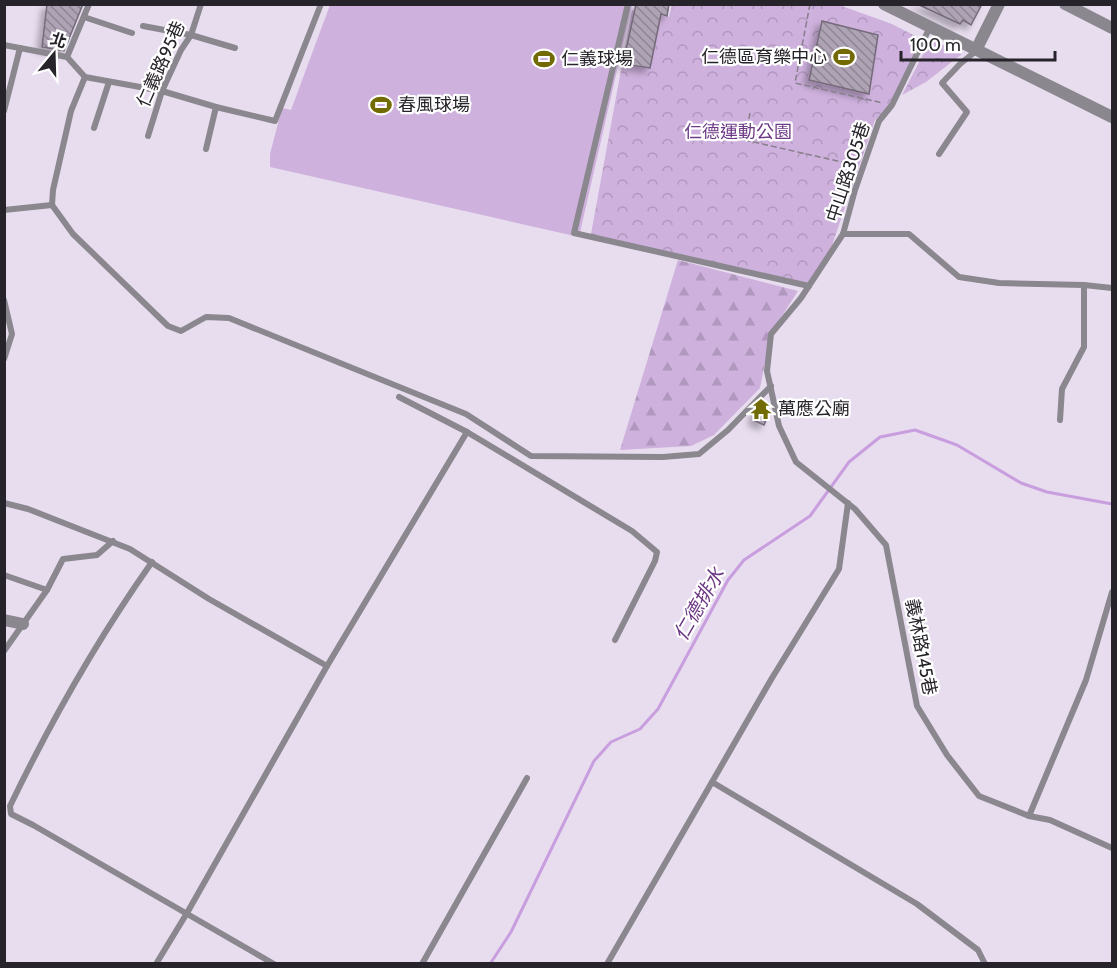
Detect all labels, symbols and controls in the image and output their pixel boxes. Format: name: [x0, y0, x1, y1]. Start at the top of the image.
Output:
street label: 仁義路95巷: [132, 18, 190, 110]
north arrow: [24, 24, 84, 84]
scale bar: [901, 24, 1056, 62]
text: 北: [48, 29, 69, 52]
text: 100 m: [910, 34, 961, 56]
sports icon: 仁德區育樂中心: [832, 45, 856, 69]
place label: 仁德區育樂中心: [701, 46, 827, 68]
sports icon: 仁義球場: [532, 47, 556, 71]
place label: 仁義球場: [561, 48, 633, 70]
sports icon: 春風球場: [369, 93, 393, 117]
place label: 春風球場: [398, 94, 470, 116]
street label: 中山路305巷: [821, 119, 875, 225]
park label: 仁德運動公園: [684, 121, 792, 143]
temple icon: 萬應公廟: [749, 397, 773, 421]
place label: 萬應公廟: [778, 398, 850, 420]
water label: 仁德排水: [669, 562, 730, 645]
street label: 義林路145巷: [901, 597, 941, 697]

